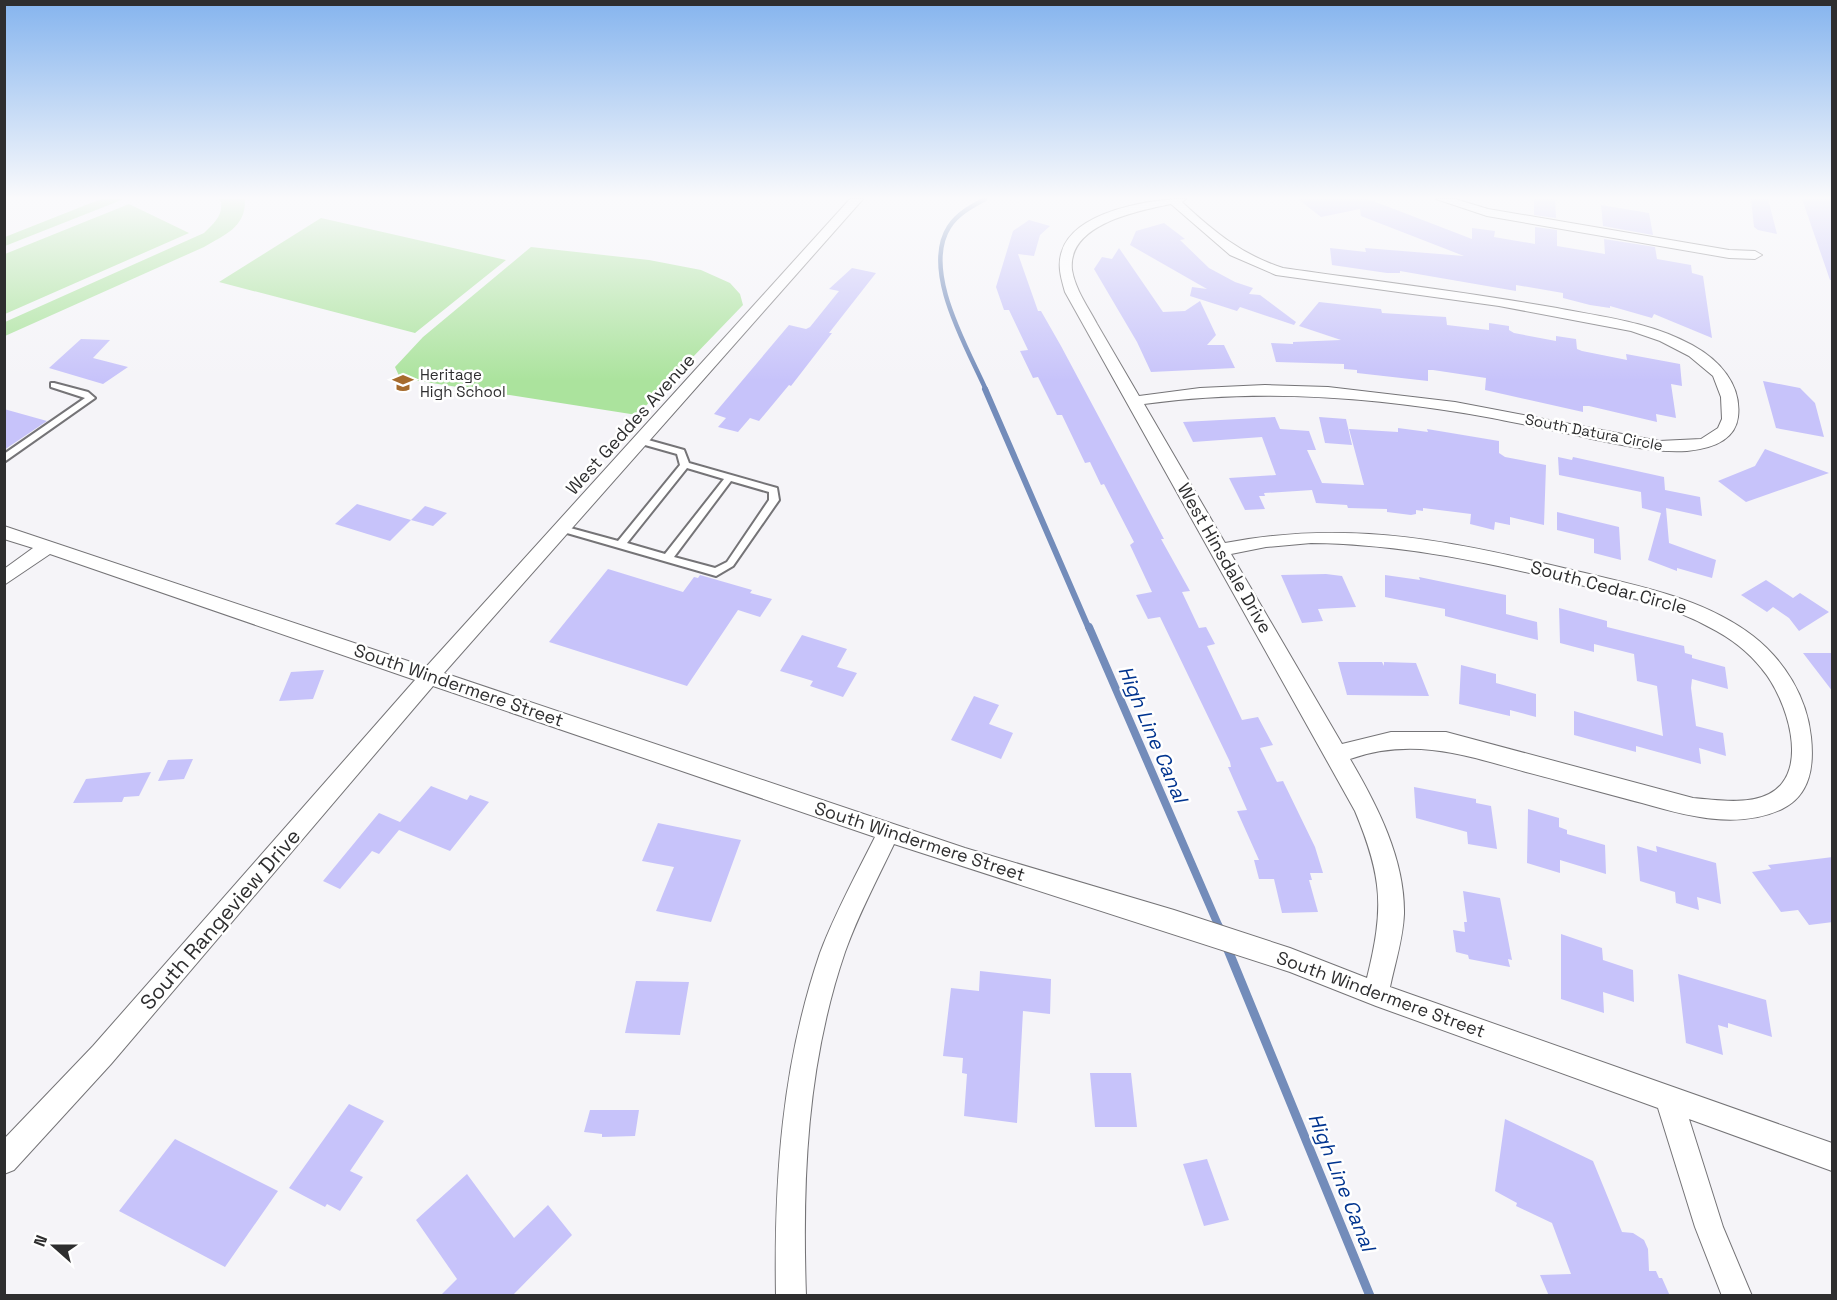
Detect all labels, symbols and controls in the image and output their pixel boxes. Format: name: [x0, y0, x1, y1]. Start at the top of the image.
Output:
street label: West Geddes Avenue: [561, 349, 699, 499]
place label: Heritage High School: [420, 365, 506, 401]
school or university icon: Heritage High School: [391, 371, 415, 395]
street label: South Datura Circle: [1524, 409, 1665, 455]
street label: West Hinsdale Drive: [1173, 479, 1277, 637]
street label: South Cedar Circle: [1528, 555, 1690, 619]
street label: South Windermere Street: [351, 638, 567, 732]
water label: High Line Canal: [1112, 662, 1194, 808]
street label: South Windermere Street: [812, 796, 1028, 886]
street label: South Rangeview Drive: [134, 823, 306, 1015]
street label: South Windermere Street: [1274, 946, 1488, 1042]
water label: High Line Canal: [1303, 1109, 1382, 1257]
north arrow: [24, 1216, 84, 1276]
text: N: [29, 1232, 52, 1250]

